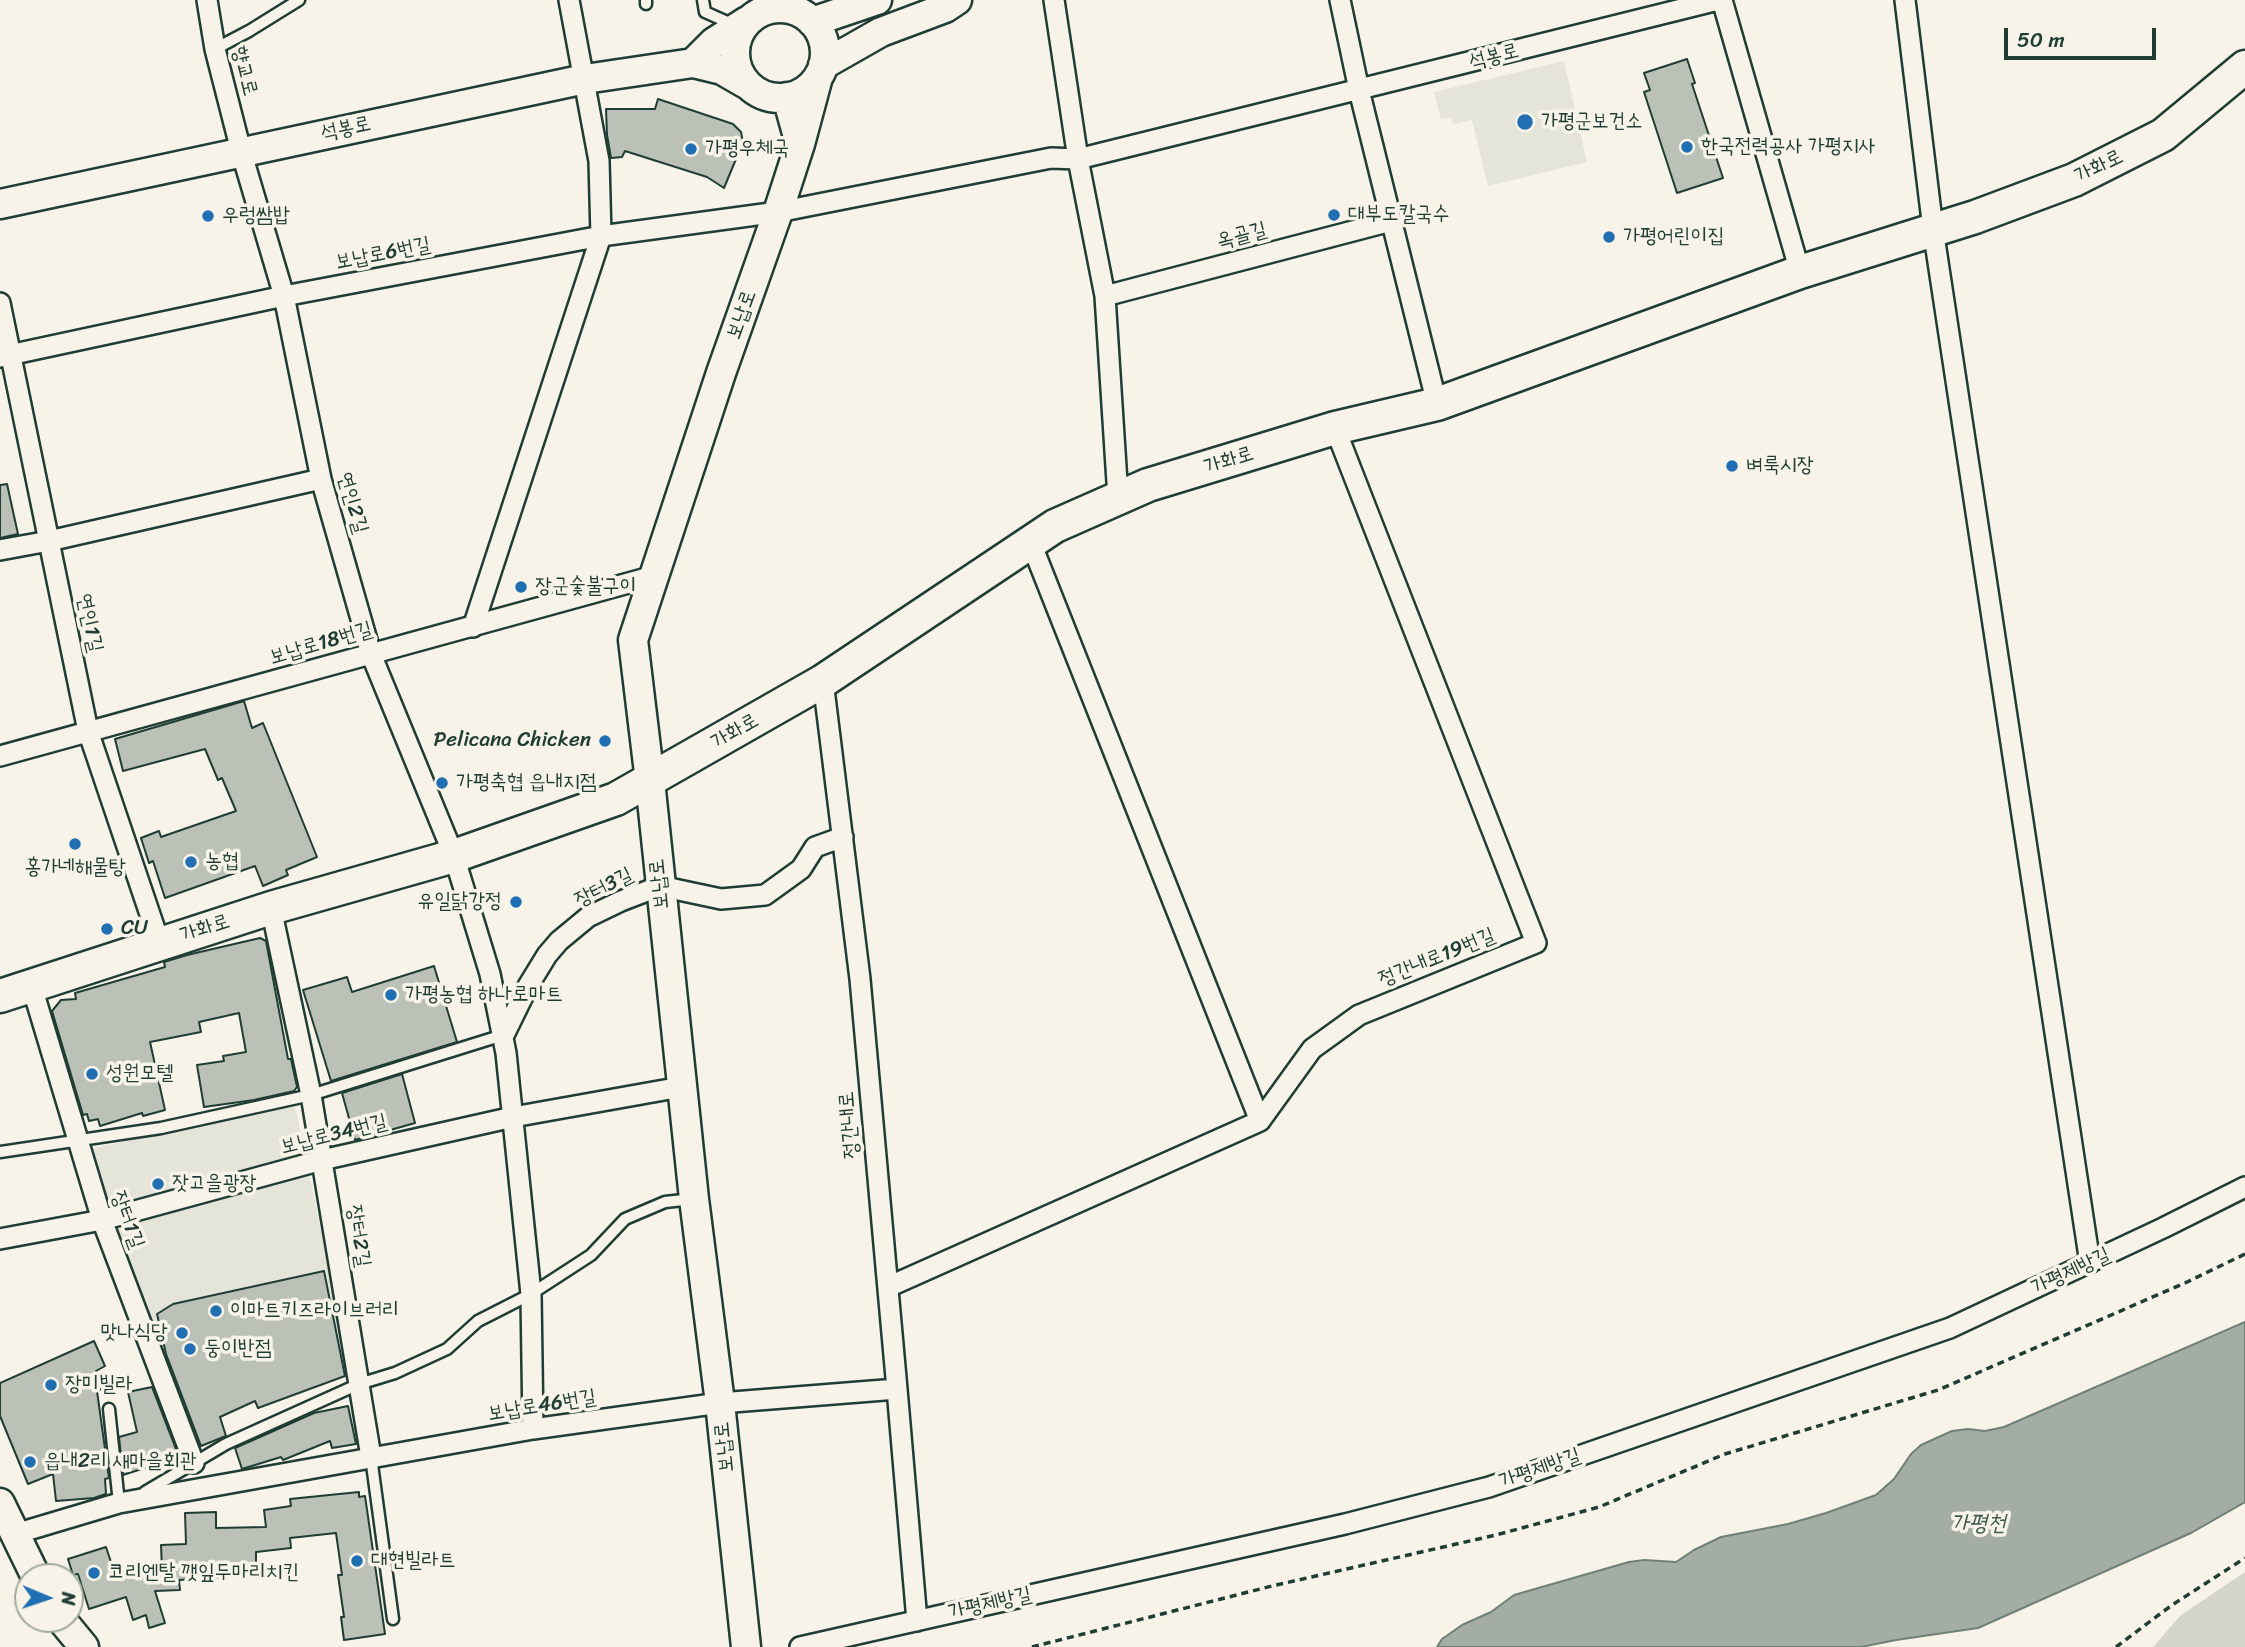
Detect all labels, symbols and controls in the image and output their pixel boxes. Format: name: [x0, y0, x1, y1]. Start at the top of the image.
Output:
scale bar: [2007, 14, 2159, 58]
text: 50 m: [2017, 21, 2065, 59]
street label: 석봉로: [1466, 39, 1522, 75]
street label: 향교로: [226, 43, 262, 99]
place label: 가평군보건소: [1541, 109, 1642, 135]
street label: 석봉로: [319, 111, 373, 147]
marker: 가평군보건소: [1515, 112, 1535, 132]
place label: 한국전력공사 가평지사: [1701, 134, 1875, 160]
place label: 가평우체국: [705, 136, 789, 162]
marker: 한국전력공사 가평지사: [1679, 139, 1695, 155]
marker: 가평우체국: [683, 141, 699, 157]
street label: 가화로: [2071, 145, 2127, 189]
place label: 대부도칼국수: [1348, 202, 1449, 228]
place label: 우렁쌈밥: [222, 203, 290, 229]
marker: 대부도칼국수: [1326, 207, 1342, 223]
marker: 우렁쌈밥: [200, 208, 216, 224]
street label: 옥골길: [1214, 217, 1270, 255]
place label: 가평어린이집: [1623, 224, 1724, 250]
marker: 가평어린이집: [1601, 229, 1617, 245]
street label: 보납로6번길: [333, 232, 433, 276]
street label: 보납로: [721, 287, 763, 343]
street label: 가화로: [1201, 442, 1257, 480]
place label: 벼룩시장: [1746, 453, 1814, 479]
marker: 벼룩시장: [1724, 458, 1740, 474]
street label: 연인2길: [331, 469, 373, 537]
place label: 장군숯불구이: [535, 574, 636, 600]
marker: 장군숯불구이: [513, 579, 529, 595]
street label: 연인1길: [70, 591, 108, 655]
street label: 보납로18번길: [267, 617, 375, 671]
street label: 가화로: [707, 708, 763, 756]
place label: Pelicana Chicken: [434, 728, 591, 754]
marker: Pelicana Chicken: [597, 733, 613, 749]
place label: 가평축협 읍내지점: [456, 770, 597, 796]
marker: 가평축협 읍내지점: [434, 775, 450, 791]
marker: 홍가네해물탕: [67, 836, 83, 852]
place label: 농협: [205, 849, 239, 875]
marker: 농협: [183, 854, 199, 870]
place label: 홍가네해물탕: [24, 855, 126, 881]
street label: 보납로: [645, 857, 675, 911]
street label: 장터3길: [571, 863, 637, 913]
place label: 유일닭강정: [418, 889, 502, 915]
marker: 유일닭강정: [508, 894, 524, 910]
street label: 가화로: [177, 909, 233, 949]
place label: CU: [121, 916, 148, 942]
marker: CU: [99, 921, 115, 937]
street label: 정간내로19번길: [1375, 923, 1499, 993]
place label: 가평농협 하나로마트: [405, 982, 563, 1008]
marker: 가평농협 하나로마트: [383, 987, 399, 1003]
place label: 성원모텔: [106, 1061, 174, 1087]
marker: 성원모텔: [84, 1066, 100, 1082]
street label: 정간내로: [835, 1090, 865, 1160]
street label: 보납로34번길: [278, 1110, 390, 1160]
place label: 잣고을광장: [172, 1171, 256, 1197]
marker: 잣고을광장: [150, 1176, 166, 1192]
street label: 장터1길: [105, 1188, 149, 1252]
street label: 장터2길: [341, 1203, 375, 1269]
street label: 가평제방길: [2027, 1243, 2115, 1301]
place label: 이마트키즈라이브러리: [230, 1298, 399, 1324]
marker: 이마트키즈라이브러리: [208, 1303, 224, 1319]
place label: 맛나식당: [100, 1320, 168, 1346]
marker: 맛나식당: [174, 1325, 190, 1341]
place label: 둥이반점: [204, 1336, 272, 1362]
marker: 둥이반점: [182, 1341, 198, 1357]
place label: 장미빌라: [65, 1372, 133, 1398]
marker: 장미빌라: [43, 1377, 59, 1393]
street label: 보납로46번길: [486, 1385, 598, 1427]
street label: 보납로: [710, 1420, 740, 1474]
street label: 가평제방길: [1496, 1443, 1584, 1495]
place label: 읍내2리 새마을회관: [44, 1449, 197, 1475]
marker: 읍내2리 새마을회관: [22, 1454, 38, 1470]
water label: 가평천: [1950, 1510, 2006, 1538]
place label: 대현빌라트: [371, 1548, 455, 1574]
marker: 대현빌라트: [349, 1553, 365, 1569]
place label: 코리엔탈 깻잎두마리치킨: [108, 1560, 299, 1586]
north arrow: [14, 1563, 84, 1633]
marker: 코리엔탈 깻잎두마리치킨: [86, 1565, 102, 1581]
street label: 가평제방길: [946, 1582, 1034, 1626]
text: N: [52, 1592, 85, 1606]

